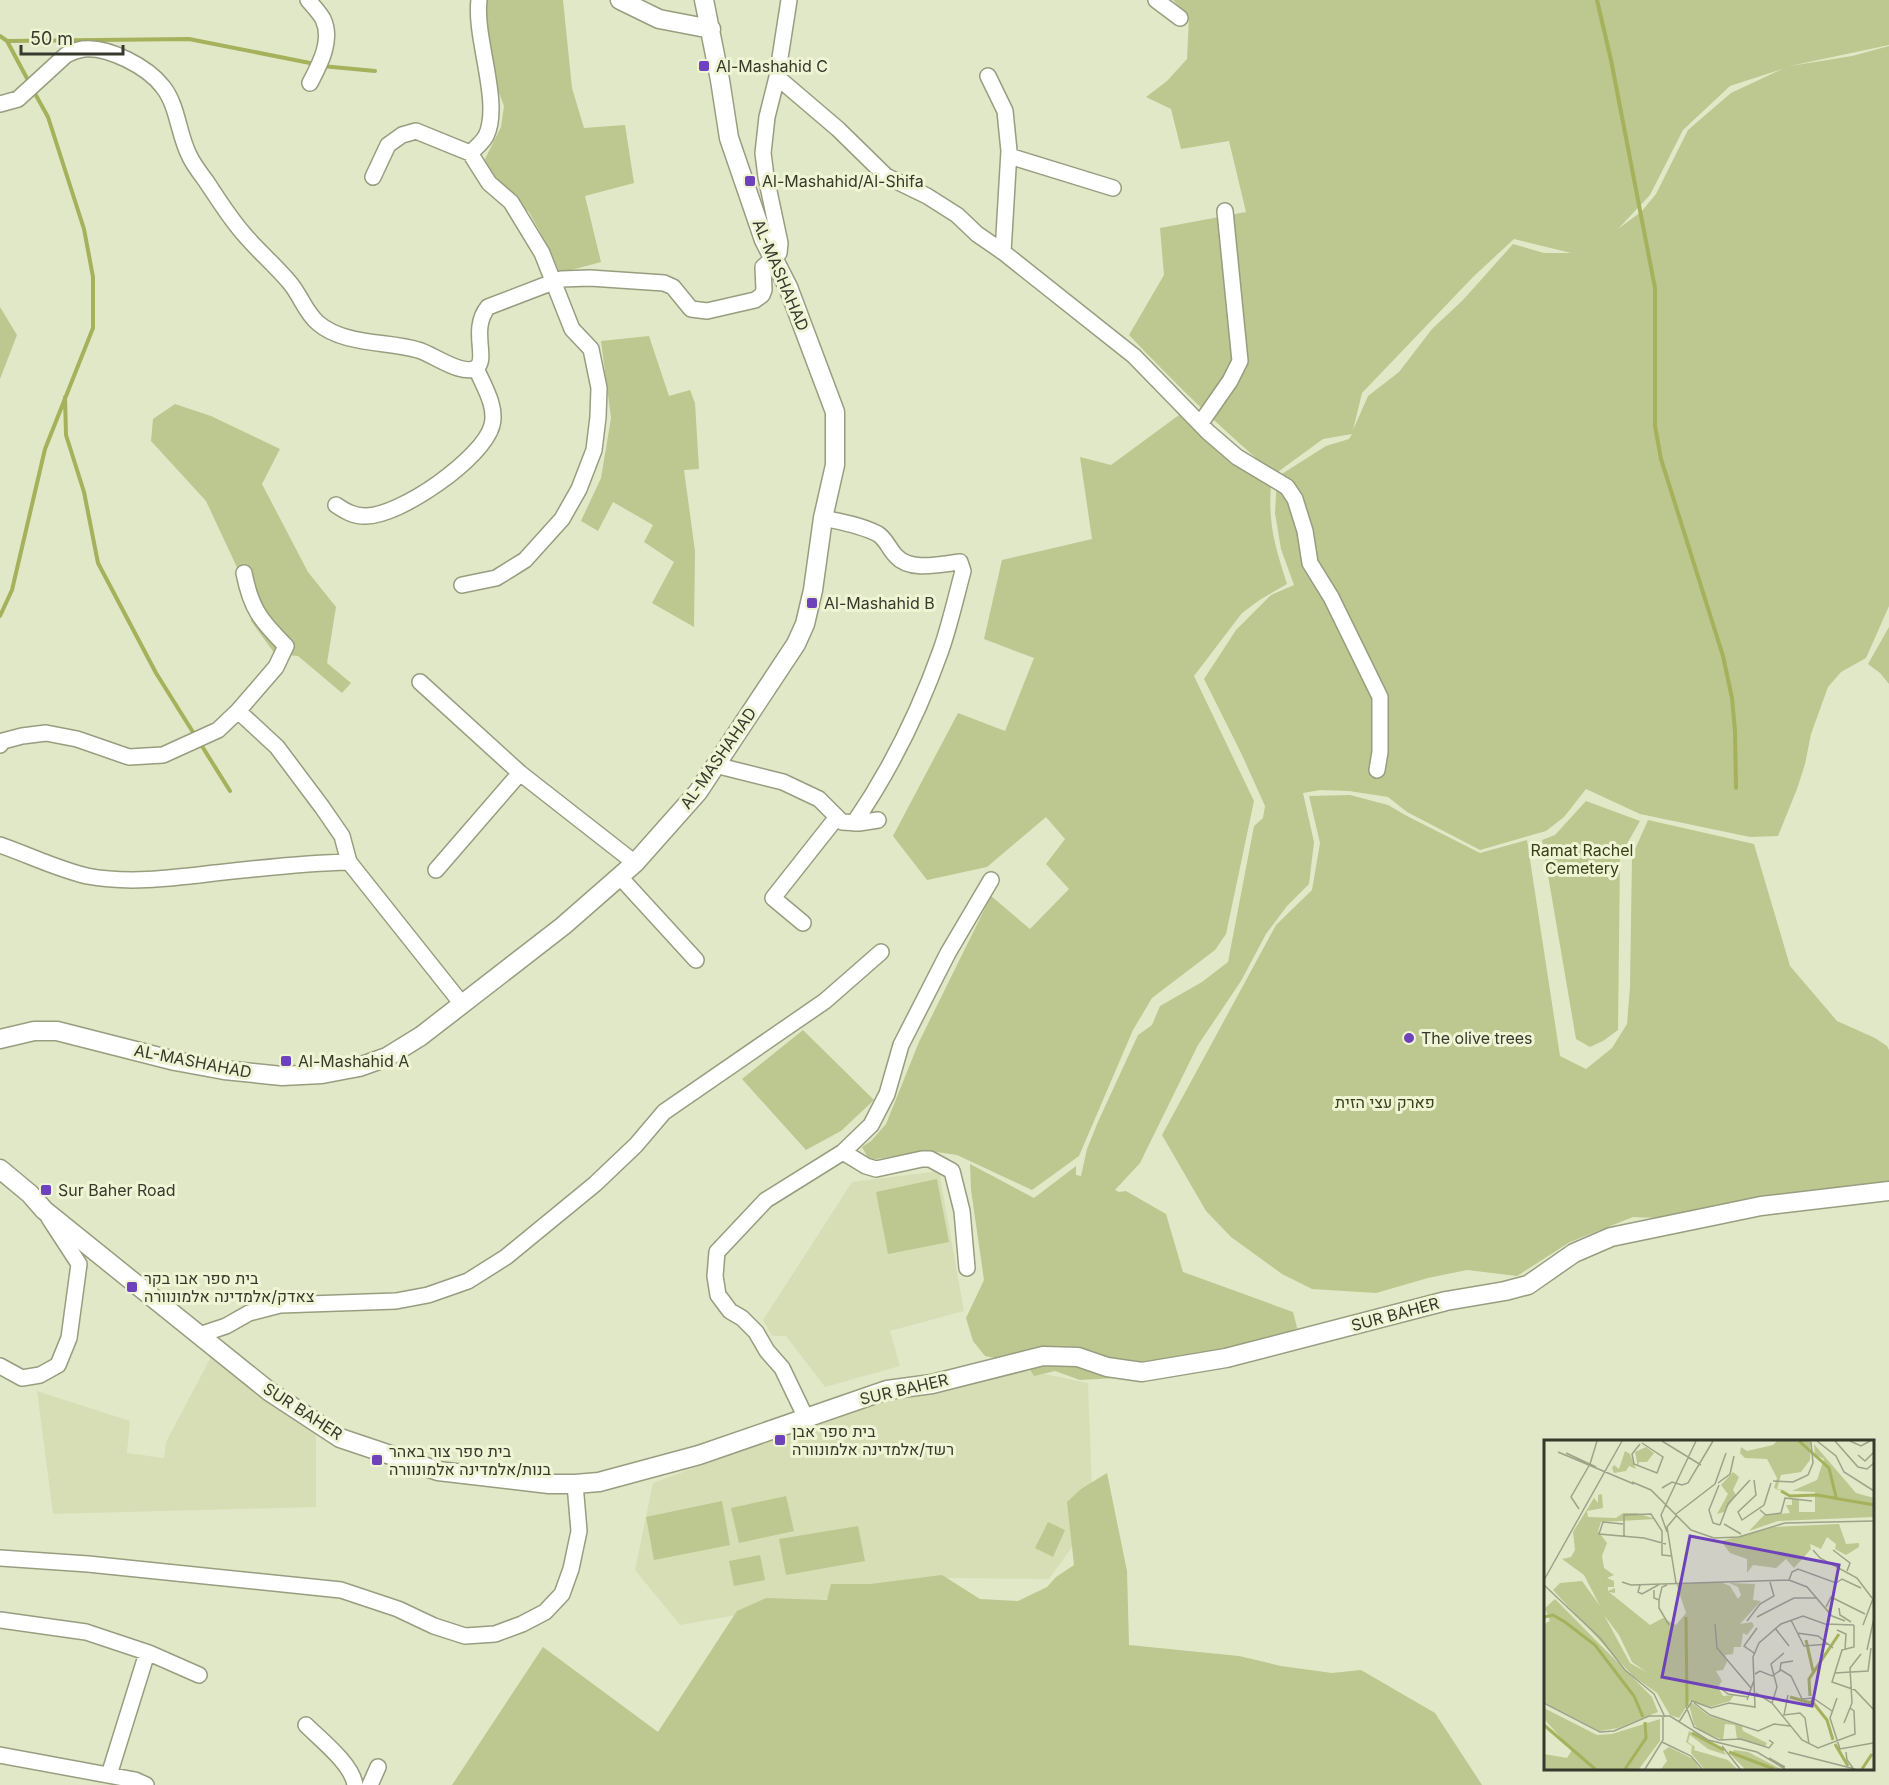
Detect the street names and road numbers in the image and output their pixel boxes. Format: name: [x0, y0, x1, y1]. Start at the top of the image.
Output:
street label: AL-MASHAHAD: [748, 216, 814, 334]
street label: AL-MASHAHAD: [676, 703, 760, 813]
street label: AL-MASHAHAD: [133, 1040, 253, 1082]
street label: SUR BAHER: [1349, 1293, 1441, 1335]
street label: SUR BAHER: [858, 1369, 950, 1409]
street label: SUR BAHER: [260, 1378, 346, 1444]

